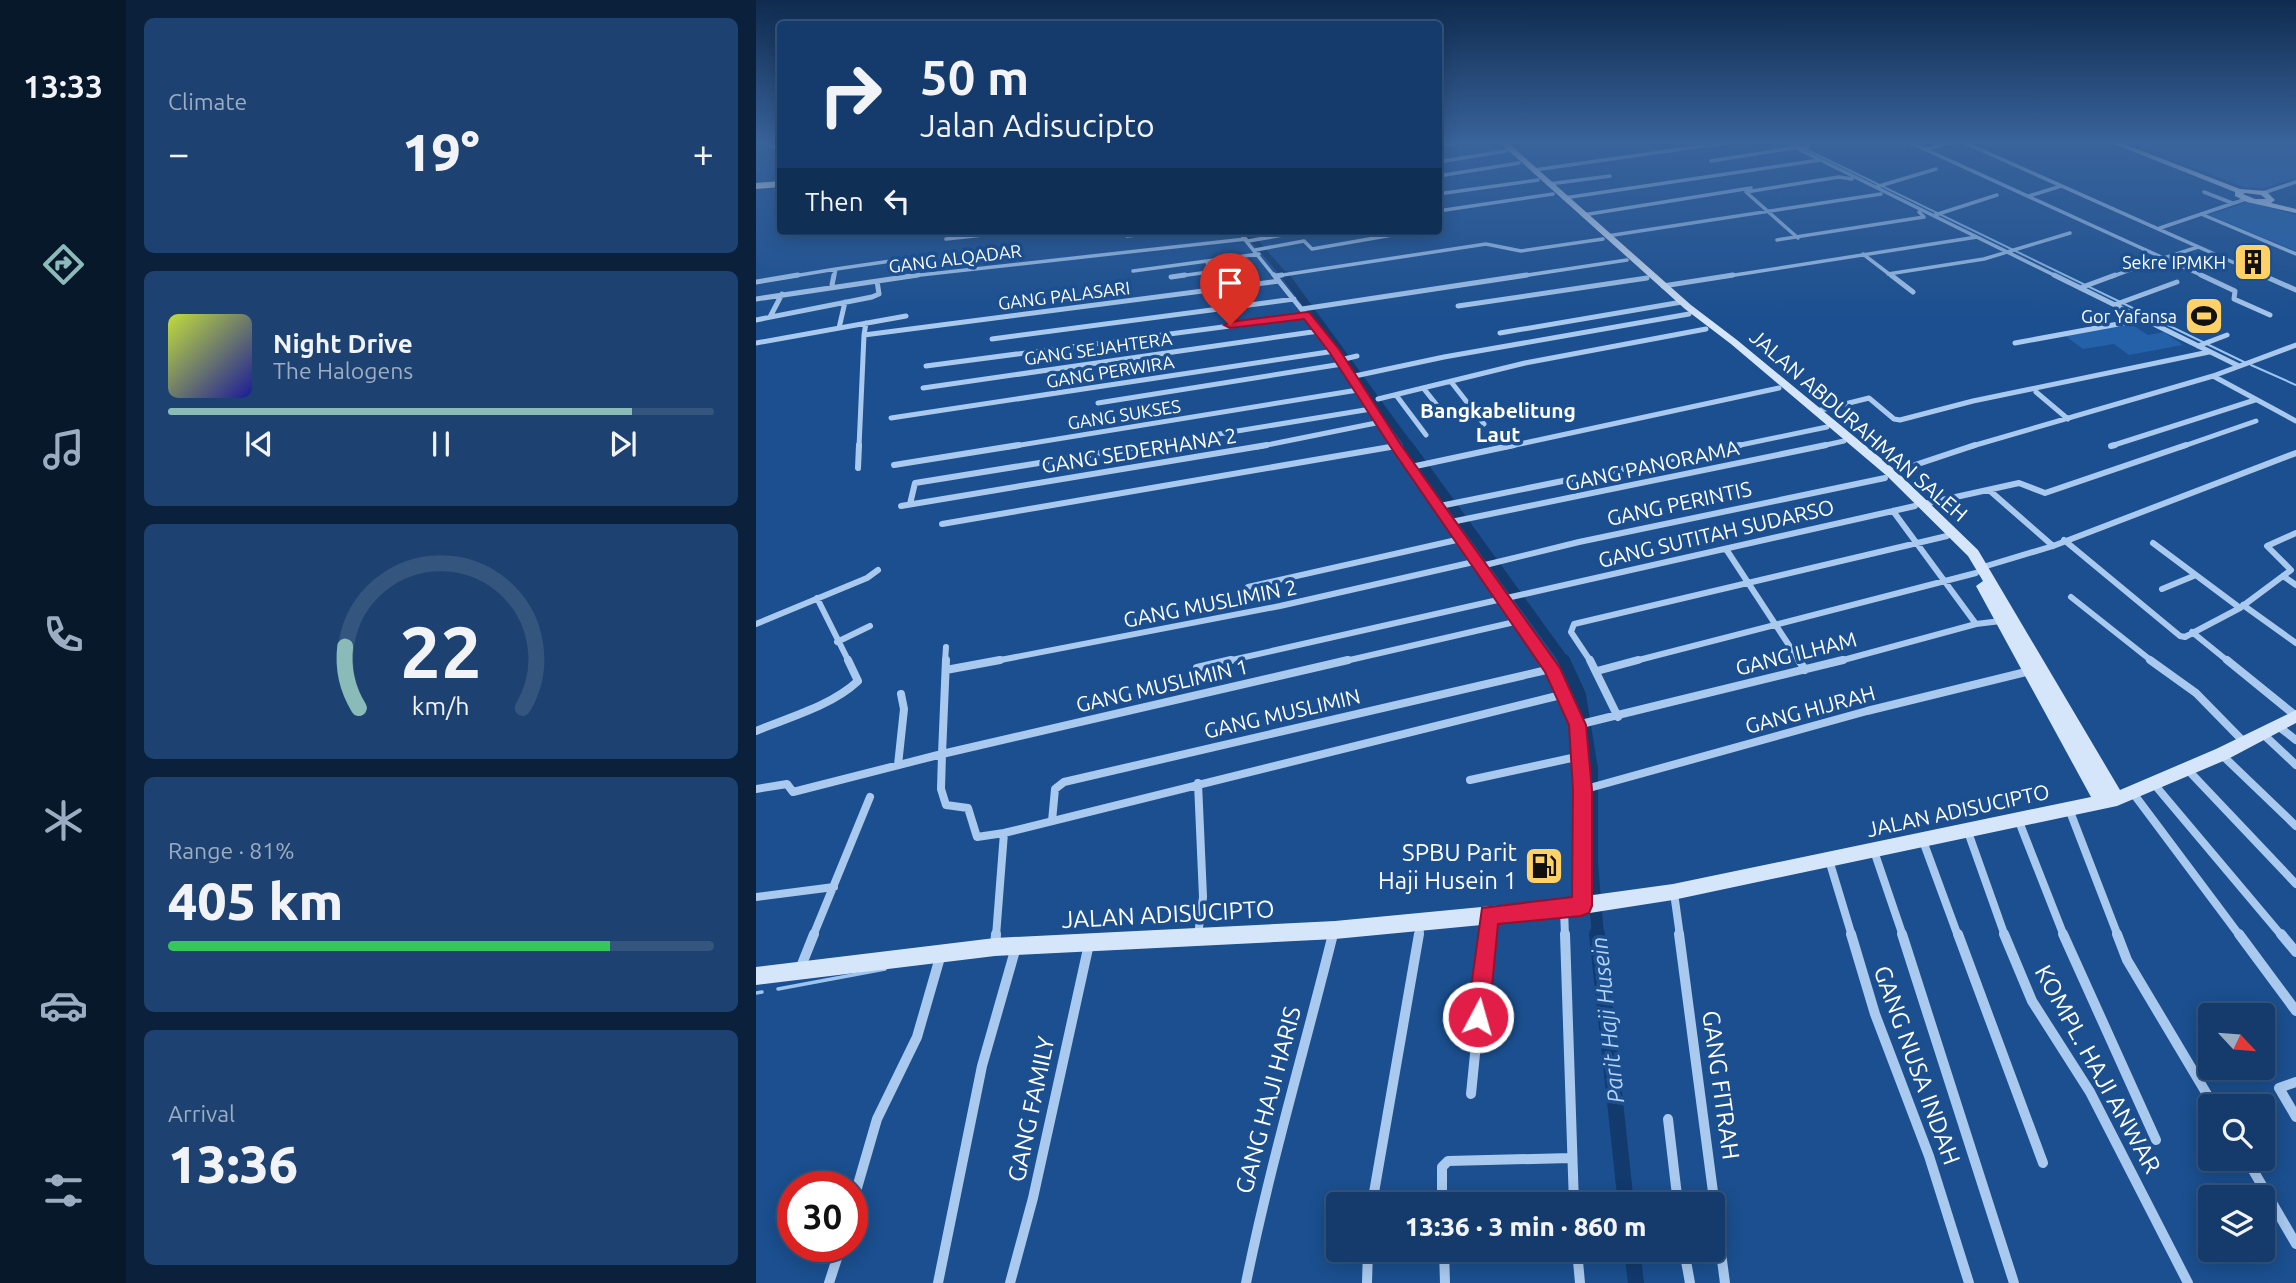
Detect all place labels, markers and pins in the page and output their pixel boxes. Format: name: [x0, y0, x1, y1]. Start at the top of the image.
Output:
building icon: Sekre IPMKH: [2232, 241, 2274, 283]
place label: Sekre IPMKH: [2122, 252, 2226, 272]
pin: [1200, 253, 1260, 325]
sports icon: Gor Yafansa: [2183, 295, 2225, 337]
place label: Gor Yafansa: [2081, 306, 2177, 326]
place label: SPBU Parit Haji Husein 1: [1378, 839, 1518, 894]
fuel station icon: SPBU Parit Haji Husein 1: [1523, 845, 1565, 887]

